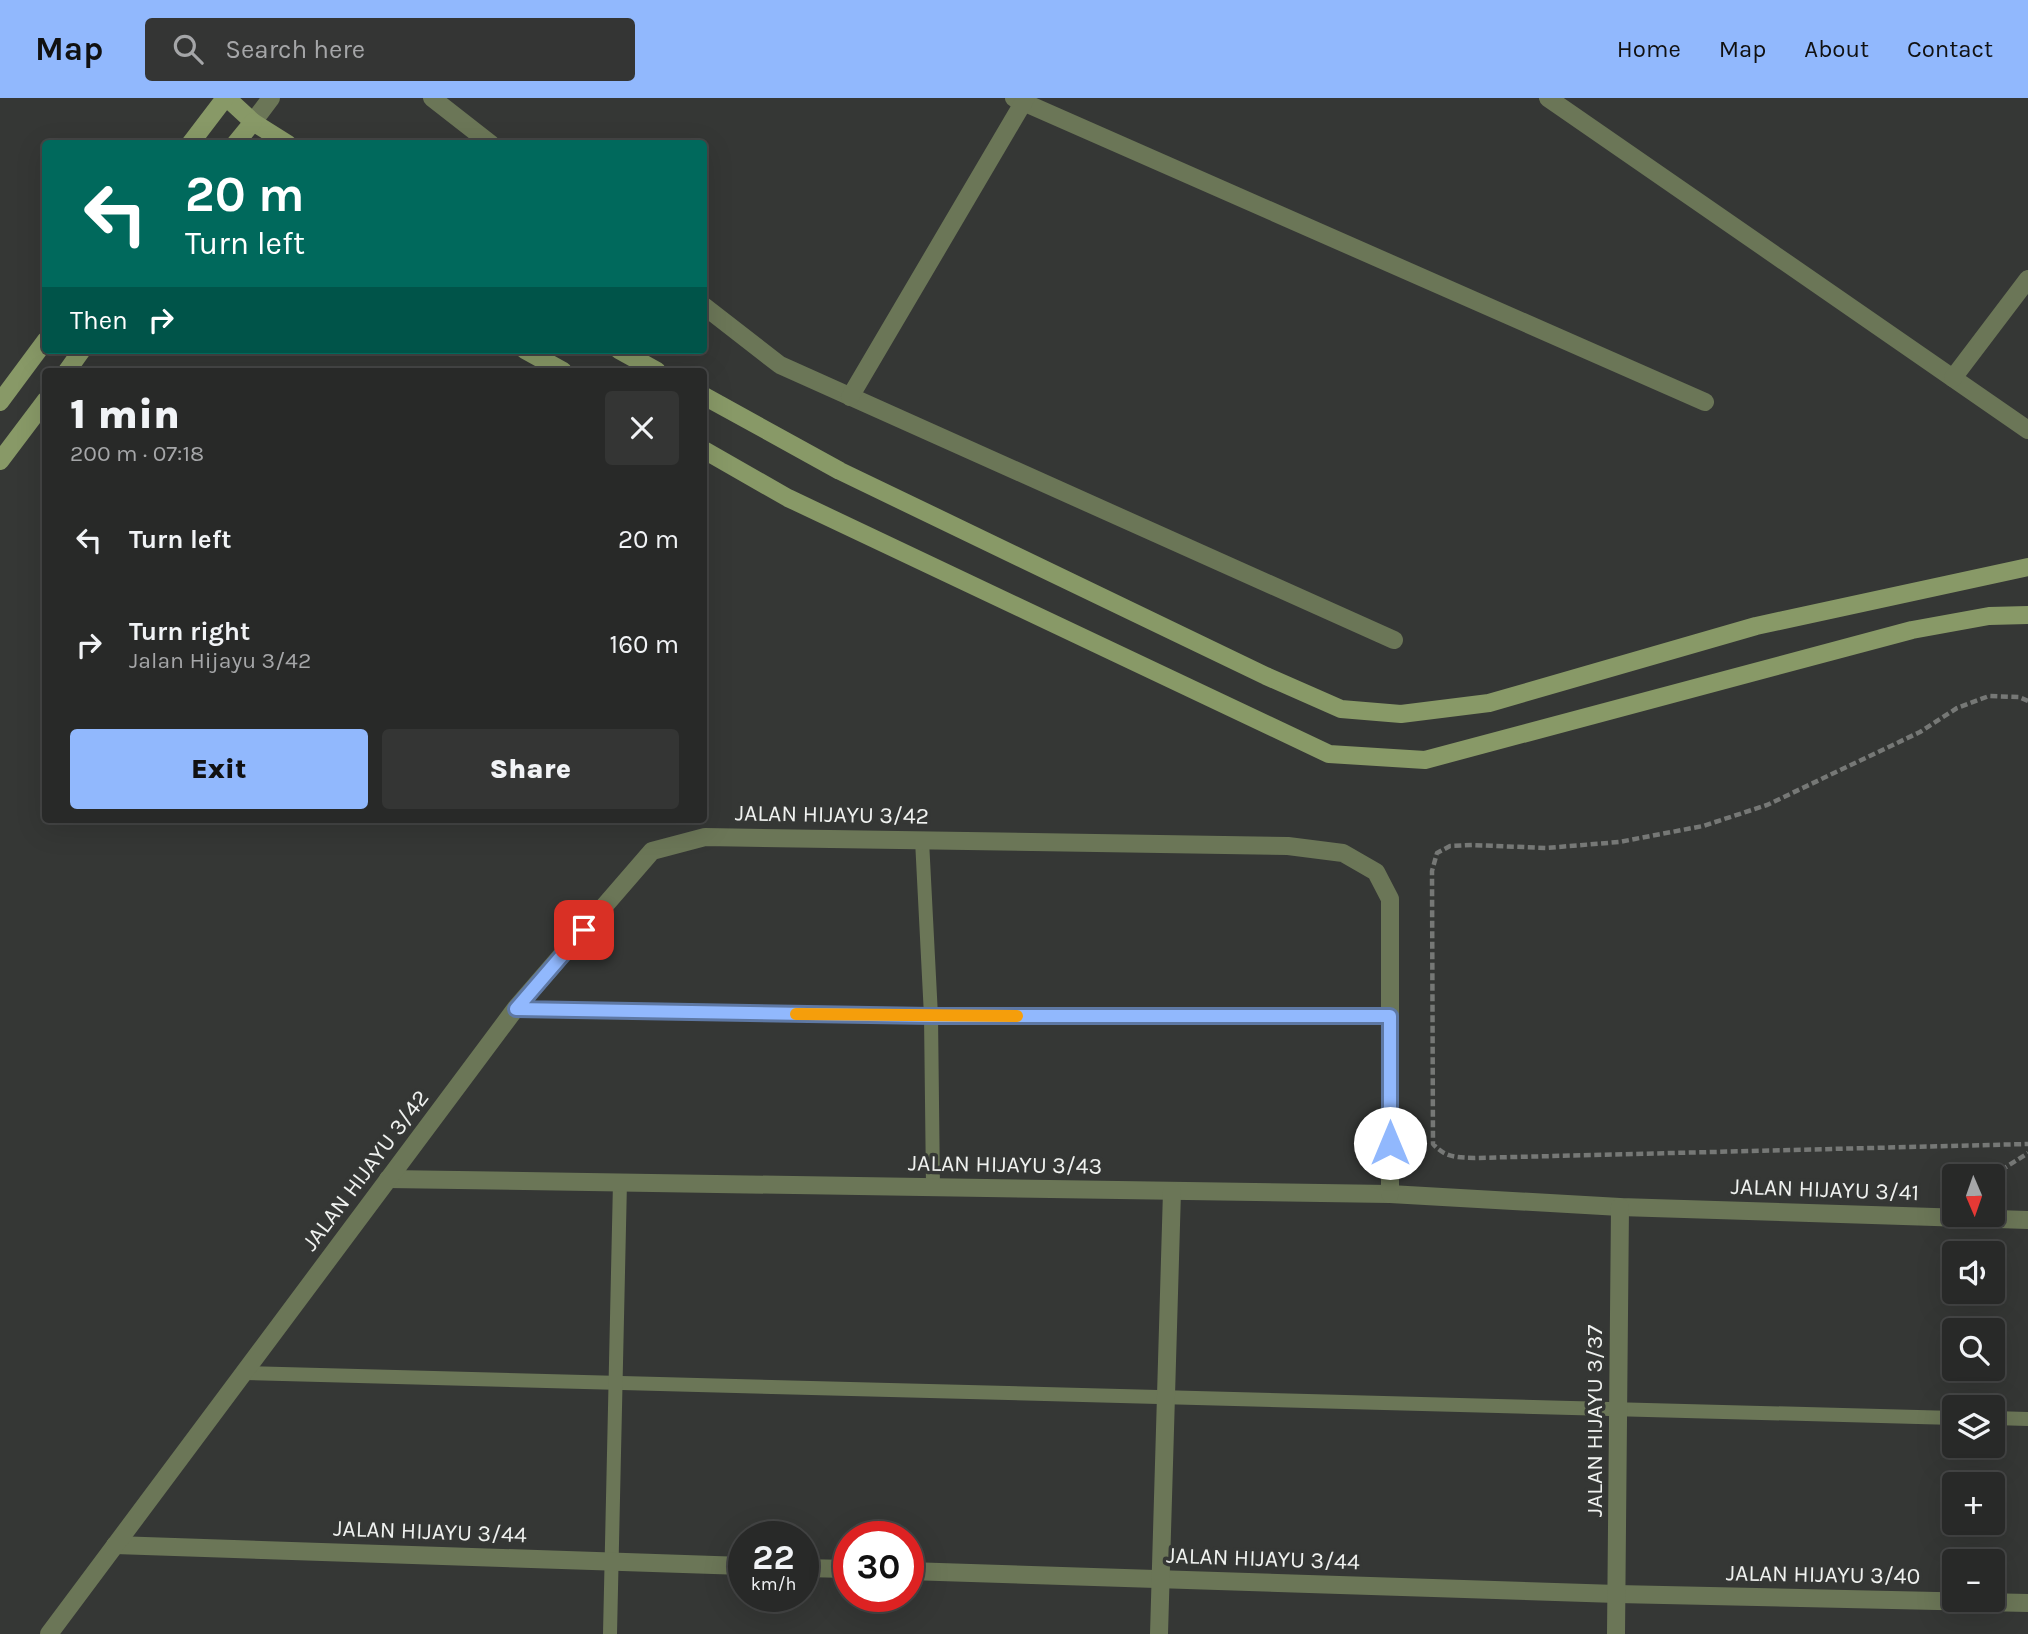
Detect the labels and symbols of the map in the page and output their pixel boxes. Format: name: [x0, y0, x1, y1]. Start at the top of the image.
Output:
street label: JALAN HIJAYU 3/42: [735, 799, 929, 830]
pin: [554, 900, 614, 960]
street label: JALAN HIJAYU 3/42: [296, 1085, 435, 1256]
position arrow: [1353, 1106, 1427, 1180]
street label: JALAN HIJAYU 3/43: [908, 1149, 1102, 1180]
north arrow: [1942, 1164, 2006, 1227]
street label: JALAN HIJAYU 3/41: [1730, 1173, 1920, 1206]
street label: JALAN HIJAYU 3/37: [1581, 1325, 1608, 1517]
street label: JALAN HIJAYU 3/44: [333, 1515, 527, 1548]
speed limit sign: 30: [833, 1521, 924, 1612]
street label: JALAN HIJAYU 3/44: [1166, 1542, 1360, 1575]
street label: JALAN HIJAYU 3/40: [1726, 1559, 1920, 1590]

